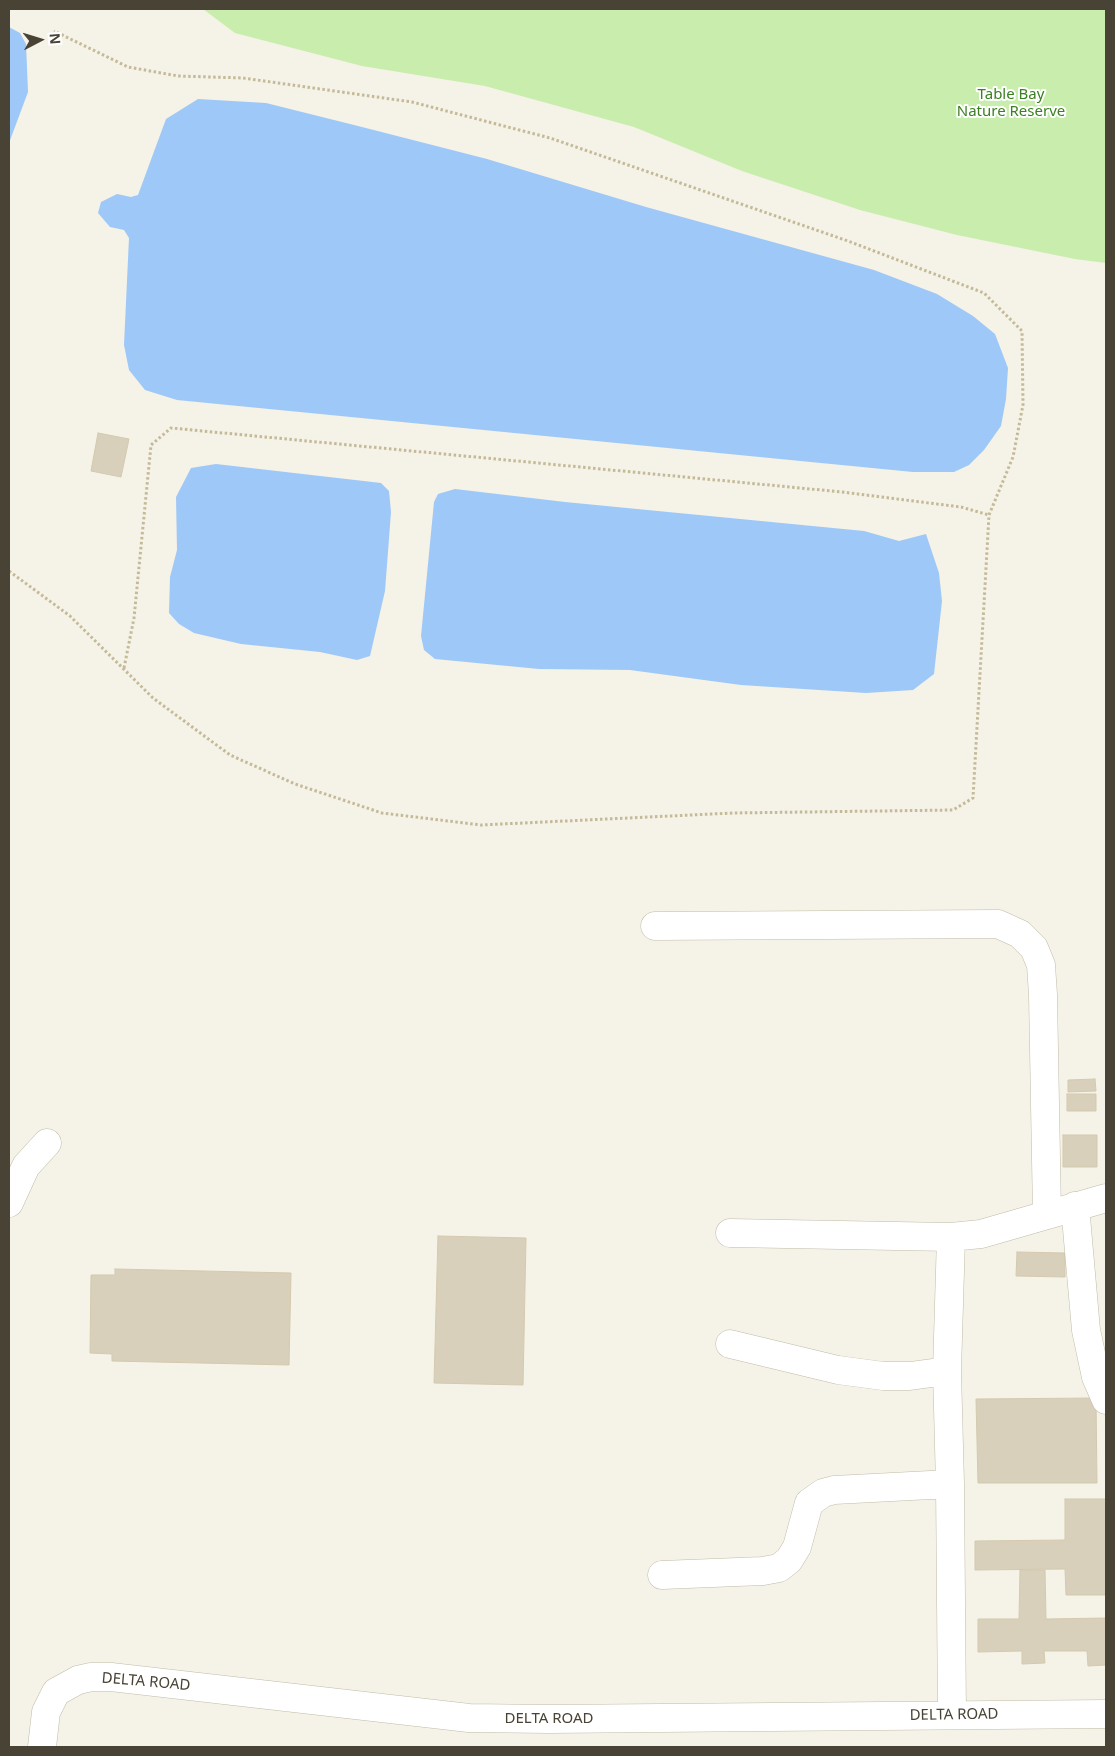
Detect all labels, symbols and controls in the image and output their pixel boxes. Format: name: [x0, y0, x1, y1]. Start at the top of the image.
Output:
north arrow: [15, 15, 65, 65]
text: N: [45, 32, 65, 45]
park label: Table Bay Nature Reserve: [957, 86, 1065, 121]
street label: DELTA ROAD: [101, 1669, 191, 1695]
street label: DELTA ROAD: [909, 1705, 999, 1725]
street label: DELTA ROAD: [505, 1710, 593, 1728]

